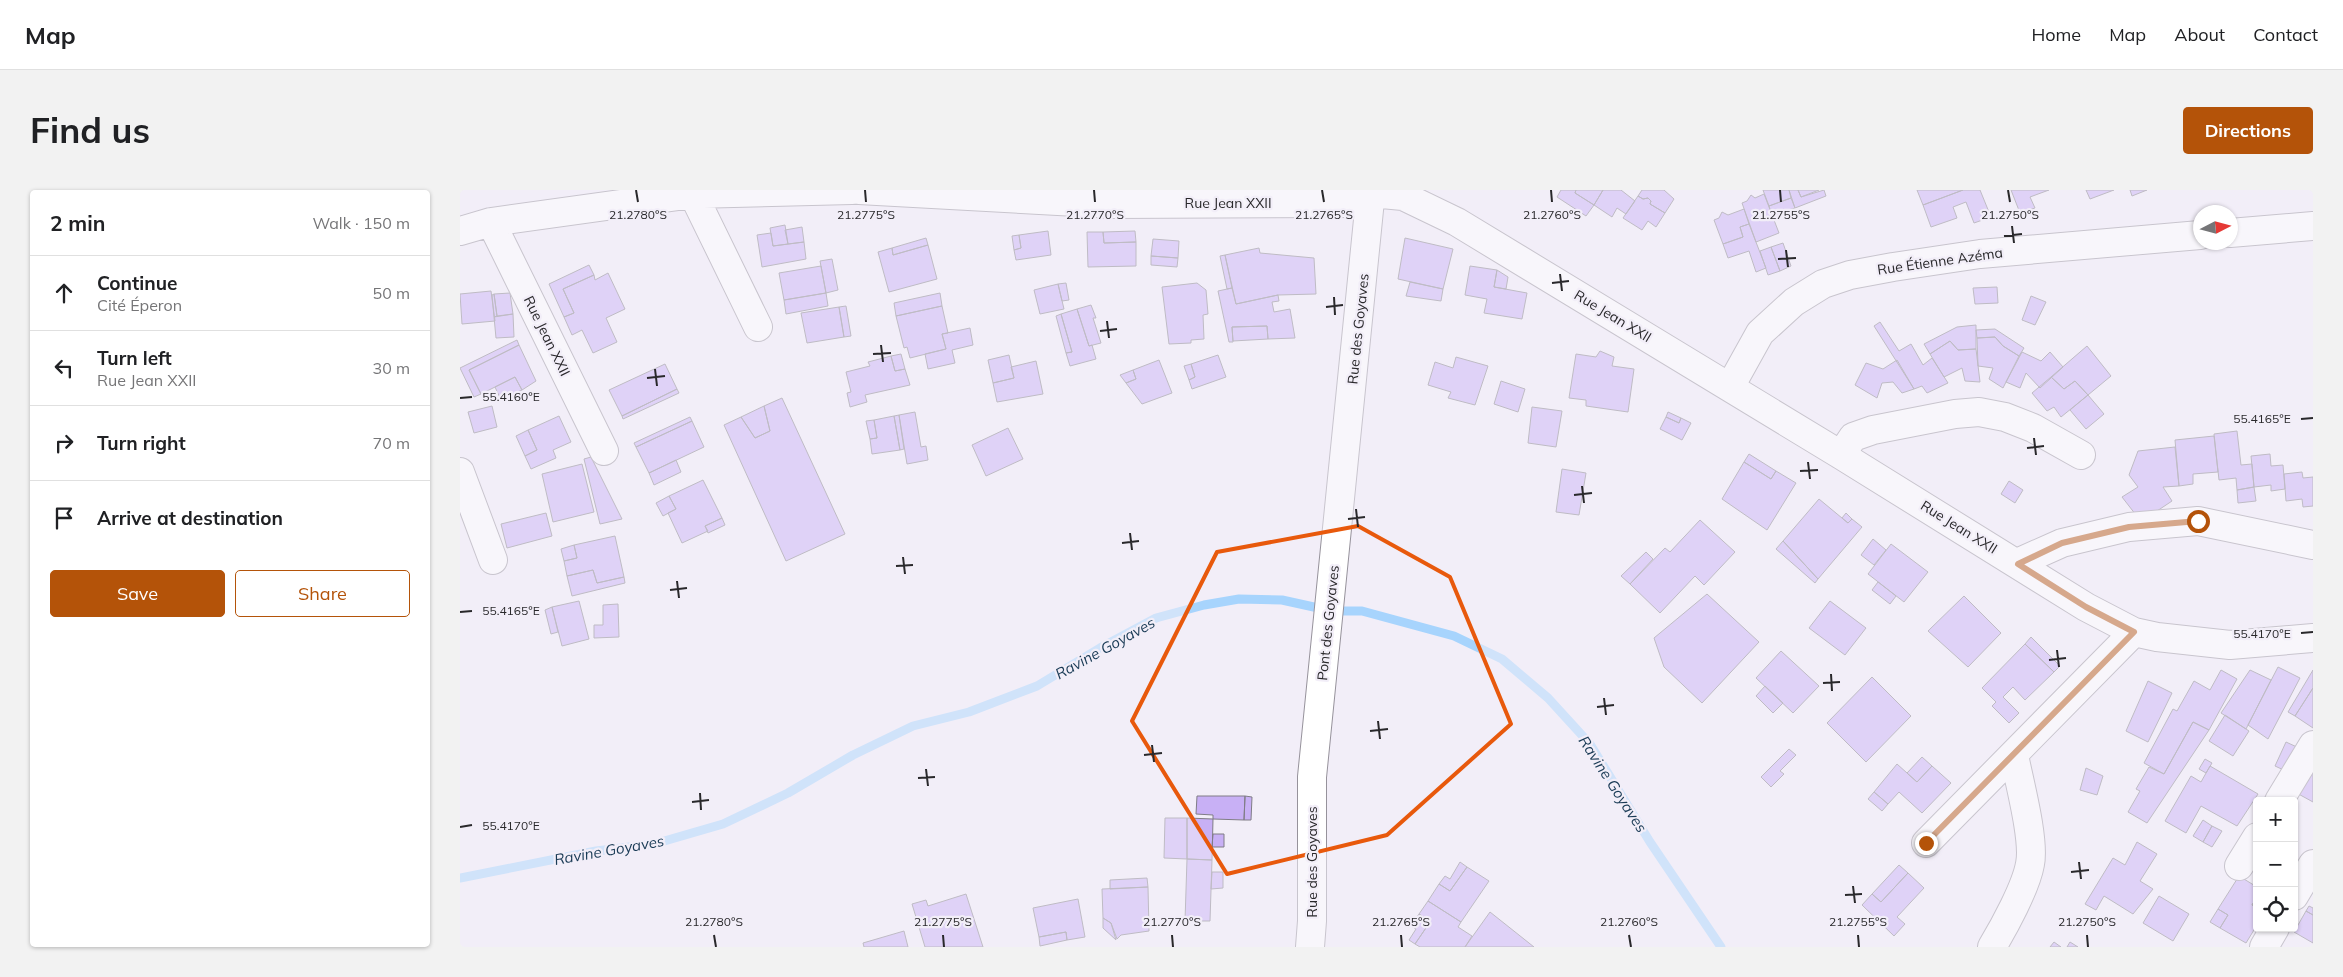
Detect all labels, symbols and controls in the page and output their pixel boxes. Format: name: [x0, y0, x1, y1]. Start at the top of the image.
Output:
text: Map: [25, 20, 76, 50]
text: Home: [2031, 23, 2081, 46]
text: Map: [2109, 23, 2146, 46]
text: About: [2174, 23, 2225, 46]
text: Contact: [2253, 23, 2318, 46]
button: Directions: [2183, 107, 2313, 154]
text: Find us: [30, 108, 150, 152]
street label: Rue Jean XXII: [1184, 194, 1272, 212]
north arrow: [2193, 205, 2238, 250]
text: 21.2780°S: [609, 207, 667, 222]
text: 21.2775°S: [837, 207, 895, 222]
text: 21.2770°S: [1066, 207, 1124, 222]
text: 21.2765°S: [1295, 207, 1353, 222]
text: 21.2760°S: [1523, 207, 1581, 222]
text: 21.2755°S: [1752, 207, 1810, 222]
text: 21.2750°S: [1981, 207, 2039, 222]
text: 2 min: [50, 210, 105, 236]
text: Walk · 150 m: [312, 213, 410, 233]
street label: Rue Étienne Azéma: [1876, 243, 2004, 279]
text: Continue: [97, 271, 177, 295]
street label: Rue des Goyaves: [1343, 273, 1373, 385]
icon: ahead: [50, 279, 78, 307]
text: 50 m: [373, 283, 410, 303]
street label: Rue Jean XXII: [1571, 286, 1655, 346]
street label: Rue Jean XXII: [520, 293, 574, 379]
text: Cité Éperon: [97, 295, 182, 315]
text: Turn left: [97, 346, 172, 370]
icon: left: [50, 354, 78, 382]
text: 30 m: [373, 358, 410, 378]
text: Rue Jean XXII: [97, 370, 196, 390]
text: 55.4160°E: [482, 389, 540, 404]
text: 55.4165°E: [2233, 411, 2291, 426]
icon: right: [50, 429, 78, 457]
text: Turn right: [97, 431, 186, 455]
text: 70 m: [373, 433, 410, 453]
street label: Rue Jean XXII: [1917, 496, 2001, 558]
icon: arrive: [50, 504, 78, 532]
text: Arrive at destination: [97, 506, 283, 530]
route start: [2187, 510, 2210, 533]
street label: Pont des Goyaves: [1313, 564, 1343, 682]
button: Save: [50, 570, 225, 617]
button: Share: [235, 570, 410, 617]
text: 55.4165°E: [482, 603, 540, 618]
water label: Ravine Goyaves: [1052, 613, 1158, 683]
text: 55.4170°E: [2233, 626, 2291, 641]
water label: Ravine Goyaves: [1575, 732, 1651, 836]
map controls: [2253, 797, 2298, 932]
button: +: [2253, 797, 2298, 842]
street label: Rue des Goyaves: [1303, 806, 1321, 918]
text: 55.4170°E: [482, 818, 540, 833]
water label: Ravine Goyaves: [553, 831, 665, 869]
route end: [1915, 832, 1938, 855]
button: −: [2253, 842, 2298, 887]
button: locate: [2253, 887, 2298, 932]
text: 21.2780°S: [685, 914, 743, 929]
text: 21.2775°S: [914, 914, 972, 929]
text: 21.2770°S: [1143, 914, 1201, 929]
text: 21.2765°S: [1372, 914, 1430, 929]
text: 21.2760°S: [1600, 914, 1658, 929]
text: 21.2755°S: [1829, 914, 1887, 929]
text: 21.2750°S: [2058, 914, 2116, 929]

